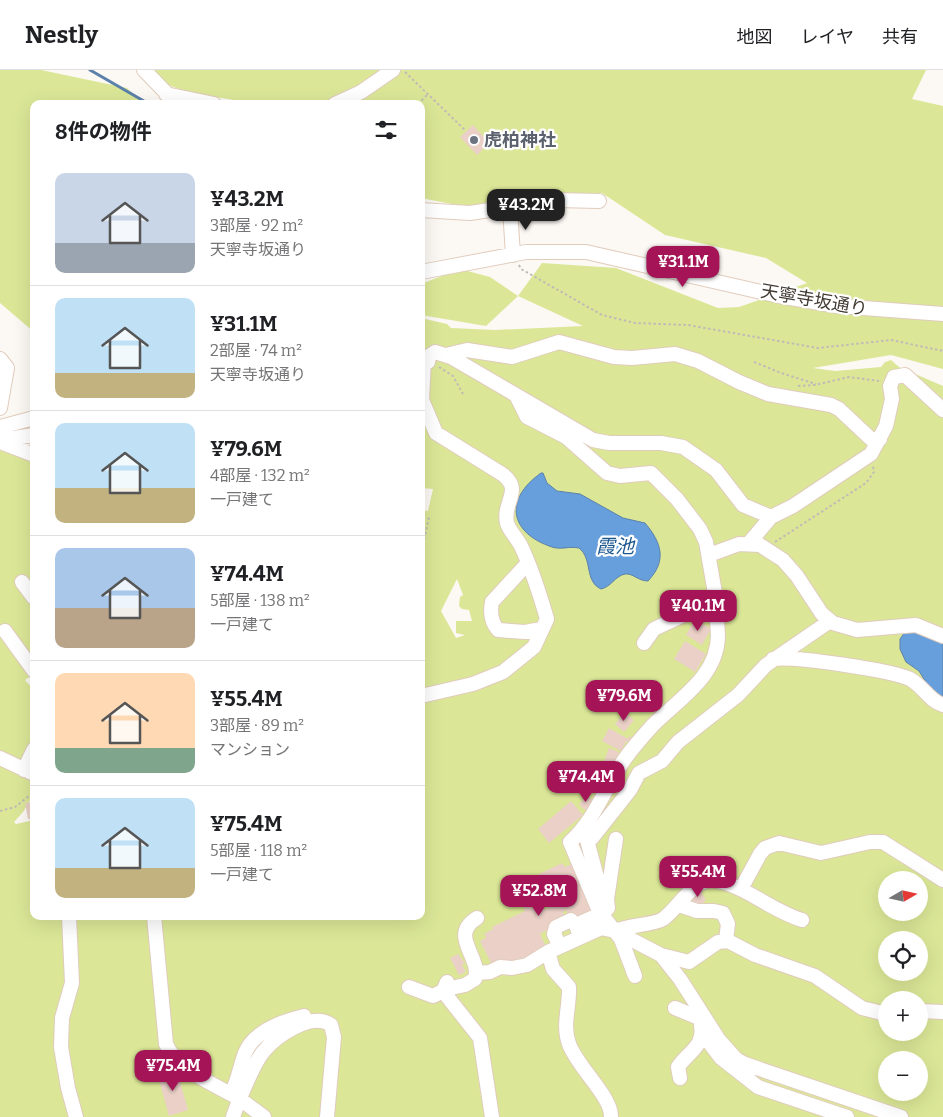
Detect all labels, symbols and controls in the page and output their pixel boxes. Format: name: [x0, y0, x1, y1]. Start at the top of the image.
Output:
text: Nestly: [25, 21, 98, 49]
text: 地図: [737, 26, 773, 48]
text: レイヤ: [801, 26, 854, 48]
text: 共有: [882, 26, 918, 48]
icon: filters: [372, 116, 400, 144]
text: 8件の物件: [55, 119, 152, 145]
place label: 虎柏神社: [484, 129, 556, 151]
marker: 虎柏神社: [468, 134, 480, 146]
text: ¥43.2M: [210, 186, 284, 212]
pin: ¥43.2M: [485, 189, 567, 231]
icon: home: [95, 193, 155, 253]
text: ¥43.2M: [498, 195, 554, 214]
text: 3部屋 · 92 m²: [210, 216, 303, 235]
text: 天寧寺坂通り: [210, 240, 306, 259]
pin: ¥31.1M: [642, 246, 724, 288]
text: ¥31.1M: [657, 252, 709, 271]
street label: 天寧寺坂通り: [759, 280, 869, 320]
text: ¥31.1M: [210, 311, 277, 337]
icon: home: [95, 318, 155, 378]
text: 2部屋 · 74 m²: [210, 341, 302, 360]
text: 天寧寺坂通り: [210, 365, 306, 384]
text: ¥79.6M: [210, 436, 282, 462]
icon: home: [95, 443, 155, 503]
text: 4部屋 · 132 m²: [210, 466, 310, 485]
text: 一戸建て: [210, 490, 274, 509]
water label: 霞池: [596, 535, 636, 558]
text: ¥74.4M: [210, 561, 284, 587]
icon: home: [95, 568, 155, 628]
pin: ¥40.1M: [657, 590, 739, 632]
text: 5部屋 · 138 m²: [210, 591, 310, 610]
text: ¥40.1M: [671, 596, 725, 615]
text: 一戸建て: [210, 615, 274, 634]
pin: ¥79.6M: [583, 680, 665, 722]
text: ¥55.4M: [210, 686, 283, 712]
text: ¥79.6M: [597, 686, 651, 705]
icon: home: [95, 693, 155, 753]
text: 3部屋 · 89 m²: [210, 716, 304, 735]
text: マンション: [210, 740, 290, 759]
pin: ¥74.4M: [545, 760, 627, 803]
text: ¥74.4M: [558, 767, 614, 786]
text: ¥75.4M: [210, 811, 282, 837]
icon: home: [95, 818, 155, 878]
text: 5部屋 · 118 m²: [210, 841, 307, 860]
pin: ¥55.4M: [657, 856, 739, 898]
text: ¥55.4M: [670, 862, 726, 881]
text: 一戸建て: [210, 865, 274, 884]
north arrow: [878, 871, 928, 921]
map controls: [878, 871, 928, 1101]
pin: ¥52.8M: [498, 874, 580, 917]
text: ¥52.8M: [511, 881, 567, 900]
button: locate: [878, 931, 928, 981]
button: +: [878, 991, 928, 1041]
pin: ¥75.4M: [132, 1050, 214, 1092]
button: −: [878, 1051, 928, 1101]
text: ¥75.4M: [145, 1056, 201, 1075]

